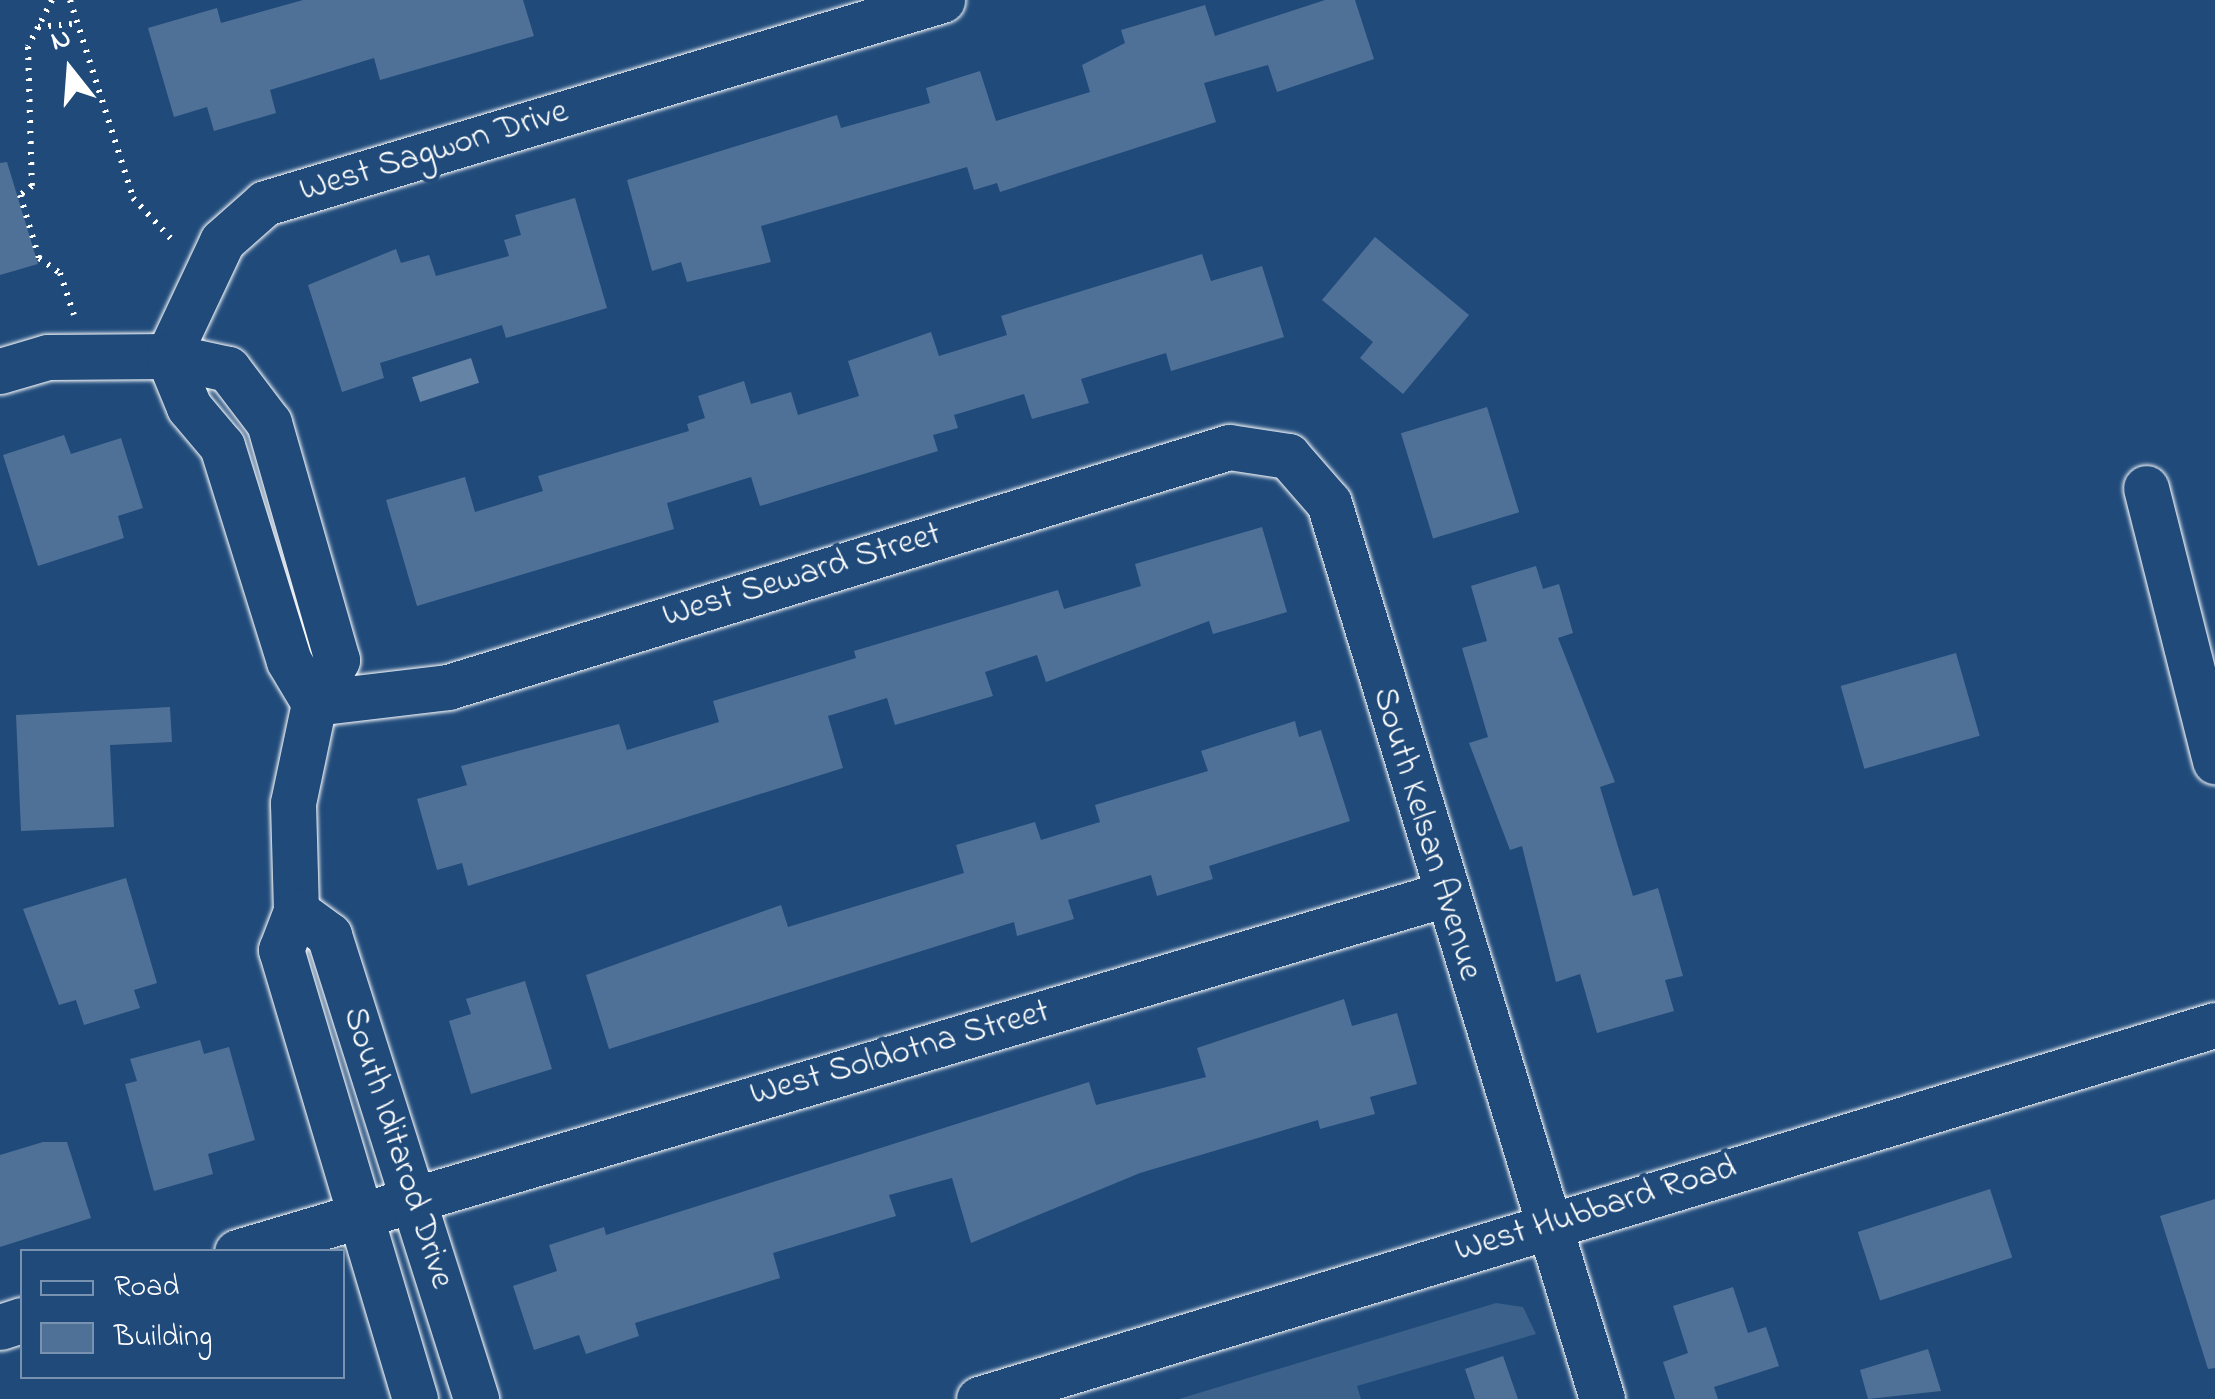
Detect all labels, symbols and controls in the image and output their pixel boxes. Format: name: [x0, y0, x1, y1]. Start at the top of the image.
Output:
text: N: [46, 18, 76, 63]
north arrow: [20, 20, 120, 120]
street label: West Sagwon Drive: [295, 91, 573, 213]
street label: West Seward Street: [658, 514, 946, 638]
street label: South Kelsan Avenue: [1362, 683, 1490, 985]
street label: West Soldotna Street: [746, 991, 1054, 1117]
street label: South Iditarod Drive: [332, 1002, 462, 1294]
street label: West Hubbard Road: [1450, 1147, 1742, 1273]
legend: [20, 1249, 345, 1379]
text: Road: [114, 1266, 179, 1310]
text: Building: [114, 1316, 212, 1360]

